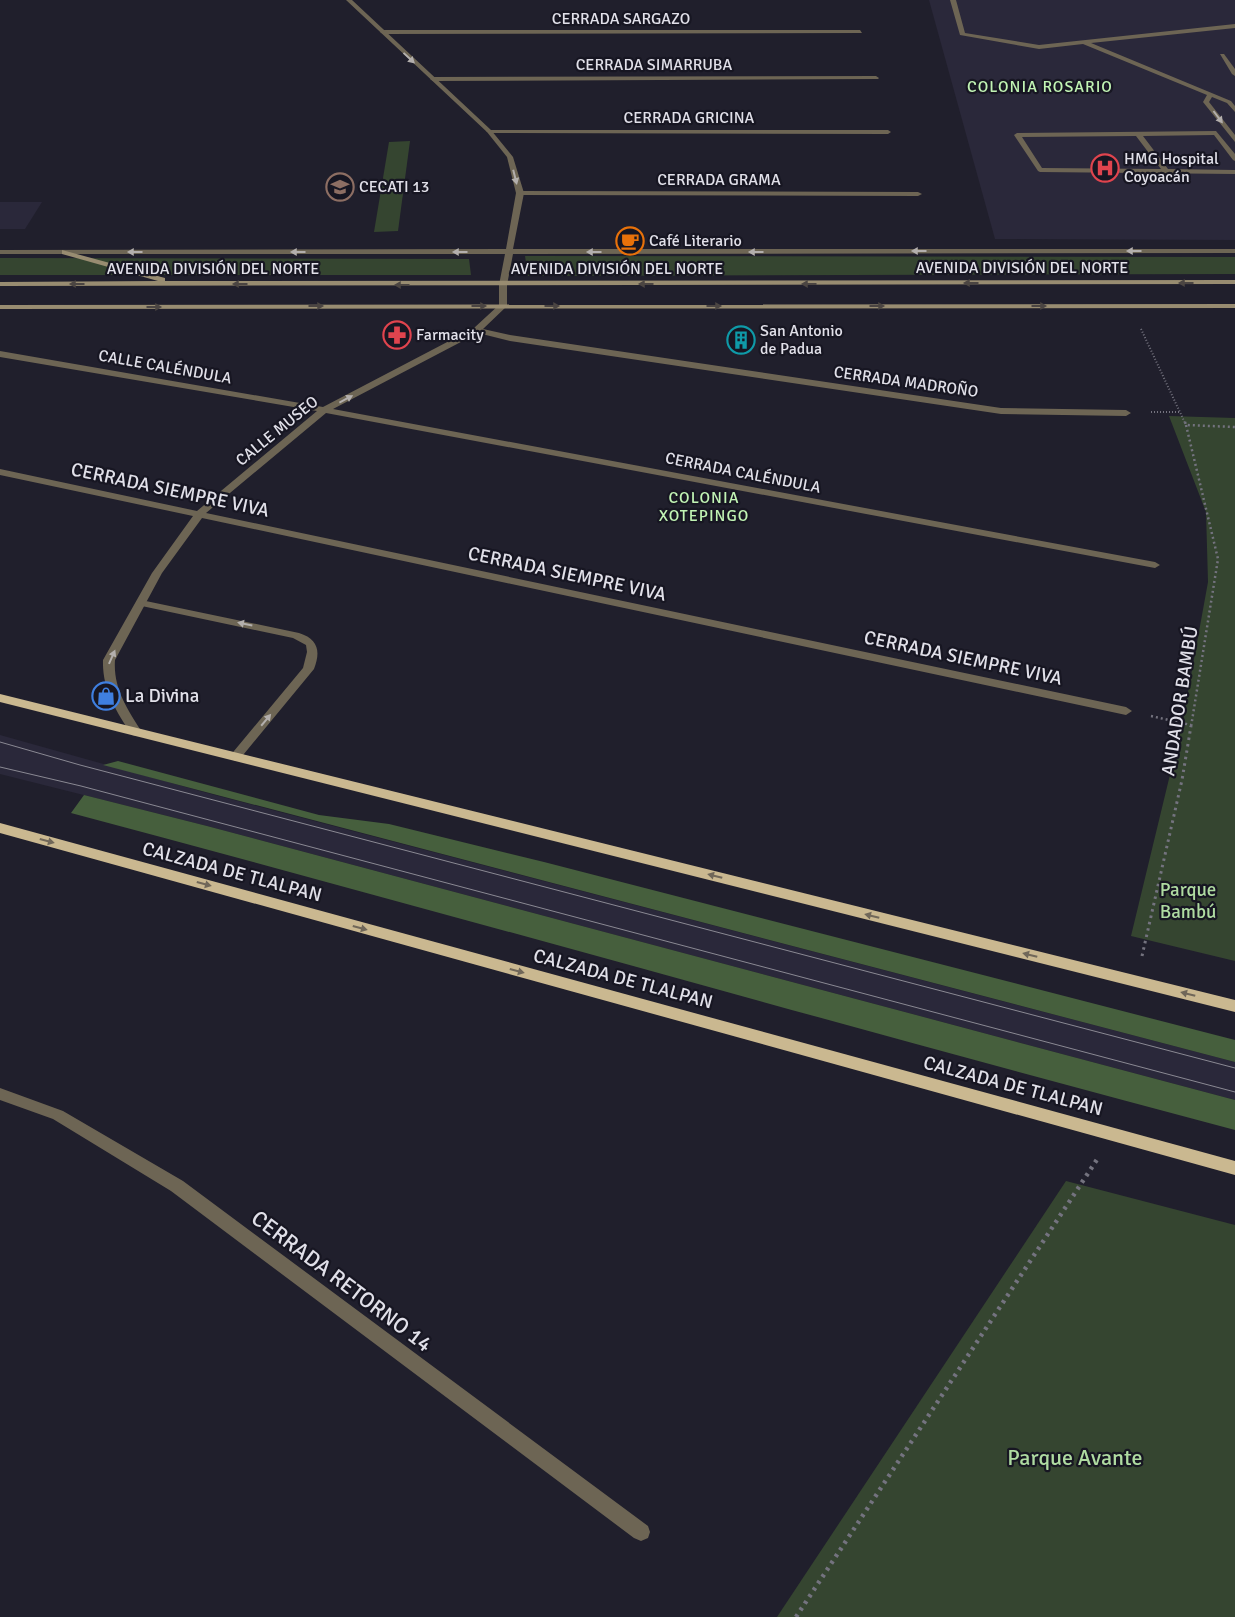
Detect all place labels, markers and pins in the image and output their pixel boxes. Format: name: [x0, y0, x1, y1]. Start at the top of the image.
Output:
place label: HMG Hospital Coyoacán: [1124, 149, 1219, 187]
hospital icon: HMG Hospital Coyoacán: [1090, 153, 1120, 183]
school or university icon: CECATI 13: [325, 172, 355, 202]
place label: CECATI 13: [359, 177, 429, 197]
cafe icon: Café Literario: [615, 226, 645, 256]
place label: Café Literario: [649, 231, 742, 251]
pharmacy icon: Farmacity: [382, 320, 412, 350]
place label: San Antonio de Padua: [760, 321, 843, 359]
place label: Farmacity: [416, 325, 484, 345]
building icon: San Antonio de Padua: [726, 325, 756, 355]
shop icon: La Divina: [91, 681, 121, 711]
place label: La Divina: [125, 684, 199, 708]

